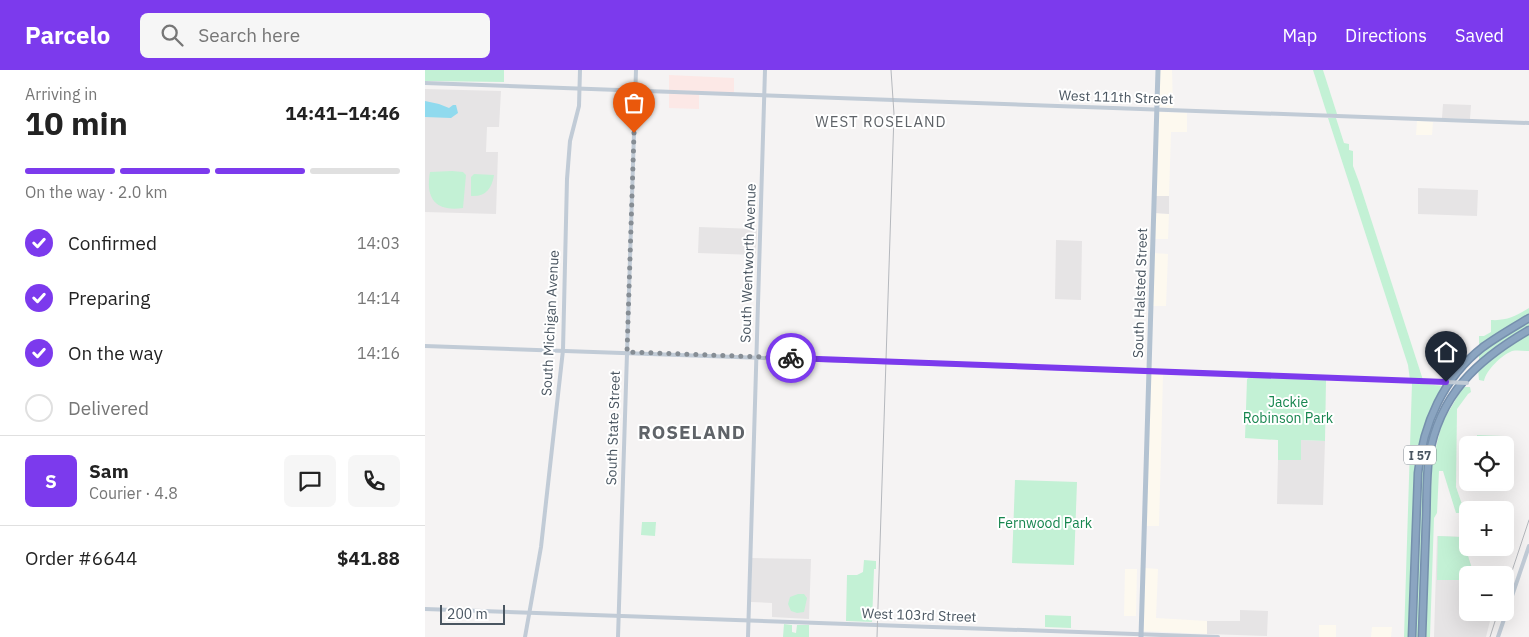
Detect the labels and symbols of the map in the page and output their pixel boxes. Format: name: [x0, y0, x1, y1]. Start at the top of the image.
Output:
pin: [613, 82, 655, 133]
street label: West 111th Street: [1058, 86, 1174, 108]
district label: WEST ROSELAND: [815, 112, 947, 131]
street label: South Wentworth Avenue: [736, 183, 760, 343]
street label: South Halsted Street: [1129, 227, 1151, 358]
street label: South Michigan Avenue: [537, 249, 563, 397]
pin: [1425, 331, 1467, 382]
courier: [766, 333, 816, 383]
street label: South State Street: [602, 370, 624, 486]
park label: Jackie Robinson Park: [1243, 393, 1334, 427]
district label: ROSELAND: [638, 420, 746, 444]
road number: I 57: [1404, 446, 1436, 464]
park label: Fernwood Park: [998, 514, 1093, 532]
scale bar: [440, 602, 505, 625]
street label: West 103rd Street: [861, 604, 977, 626]

